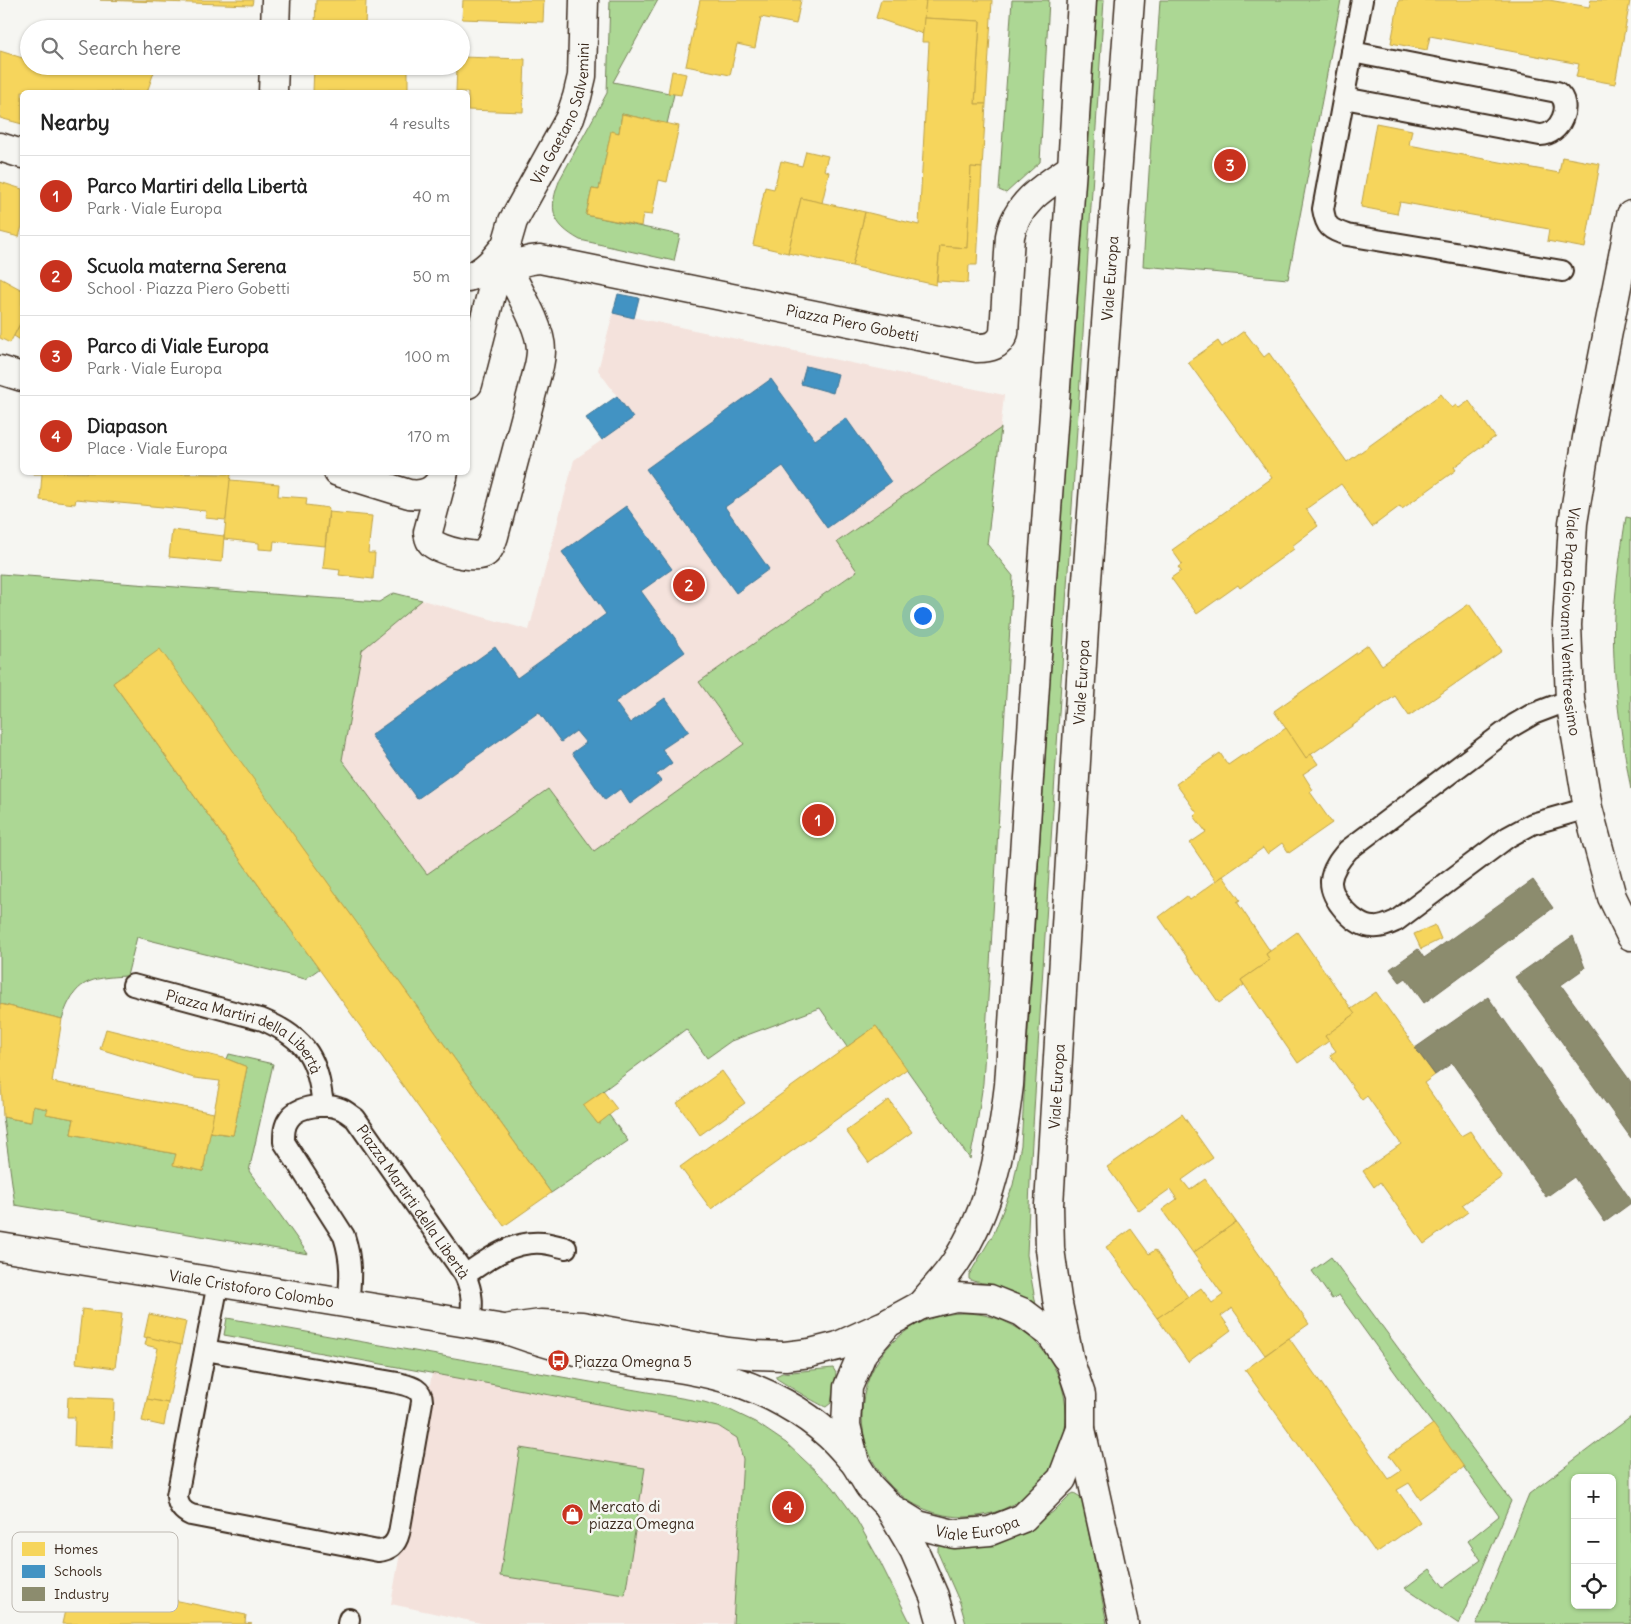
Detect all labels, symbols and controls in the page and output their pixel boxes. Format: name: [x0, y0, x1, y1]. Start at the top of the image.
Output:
search box: [20, 20, 470, 75]
icon: search: [38, 34, 66, 62]
text: Search here: [78, 36, 181, 60]
street label: Via Gaetano Salvemini: [526, 43, 592, 187]
text: Nearby: [40, 109, 110, 136]
text: 4 results: [389, 113, 450, 133]
pin: 3: [1214, 146, 1246, 184]
text: Parco Martiri della Libertà: [87, 174, 308, 198]
text: 1: [53, 186, 59, 206]
text: 40 m: [412, 186, 450, 206]
text: Park · Viale Europa: [87, 198, 222, 218]
street label: Viale Europa: [1097, 235, 1122, 322]
text: Scuola materna Serena: [87, 254, 287, 278]
text: 2: [52, 266, 60, 286]
text: 50 m: [412, 266, 450, 286]
text: School · Piazza Piero Gobetti: [87, 278, 290, 298]
street label: Piazza Piero Gobetti: [784, 300, 920, 345]
text: Parco di Viale Europa: [87, 334, 269, 358]
text: 3: [51, 346, 61, 366]
text: 100 m: [405, 346, 450, 366]
text: Park · Viale Europa: [87, 358, 222, 378]
text: Diapason: [87, 414, 168, 438]
text: 4: [51, 426, 61, 446]
text: 170 m: [407, 426, 450, 446]
text: Place · Viale Europa: [87, 438, 228, 458]
street label: Viale Papa Giovanni Ventitreesimo: [1557, 505, 1585, 737]
pin: 2: [673, 566, 705, 604]
your location: [910, 603, 936, 629]
street label: Viale Europa: [1069, 639, 1093, 725]
pin: 1: [802, 801, 834, 839]
street label: Piazza Martiri della Libertà: [164, 985, 326, 1077]
street label: Viale Europa: [1044, 1043, 1068, 1130]
street label: Piazza Martirti della Libertà: [353, 1121, 474, 1283]
street label: Viale Cristoforo Colombo: [168, 1265, 336, 1311]
bus stop icon: Piazza Omegna 5: [546, 1349, 570, 1373]
place label: Piazza Omegna 5: [574, 1352, 692, 1371]
map controls: [1571, 1474, 1616, 1609]
button: +: [1571, 1474, 1616, 1519]
pin: 4: [772, 1488, 804, 1526]
place label: Mercato di piazza Omegna: [589, 1497, 695, 1533]
shop icon: Mercato di piazza Omegna: [561, 1503, 585, 1527]
street label: Viale Europa: [933, 1511, 1022, 1544]
button: −: [1571, 1519, 1616, 1564]
legend: [12, 1532, 178, 1612]
text: Homes: [54, 1540, 98, 1558]
text: Schools: [54, 1562, 102, 1580]
button: locate: [1571, 1564, 1616, 1609]
text: Industry: [54, 1585, 109, 1603]

